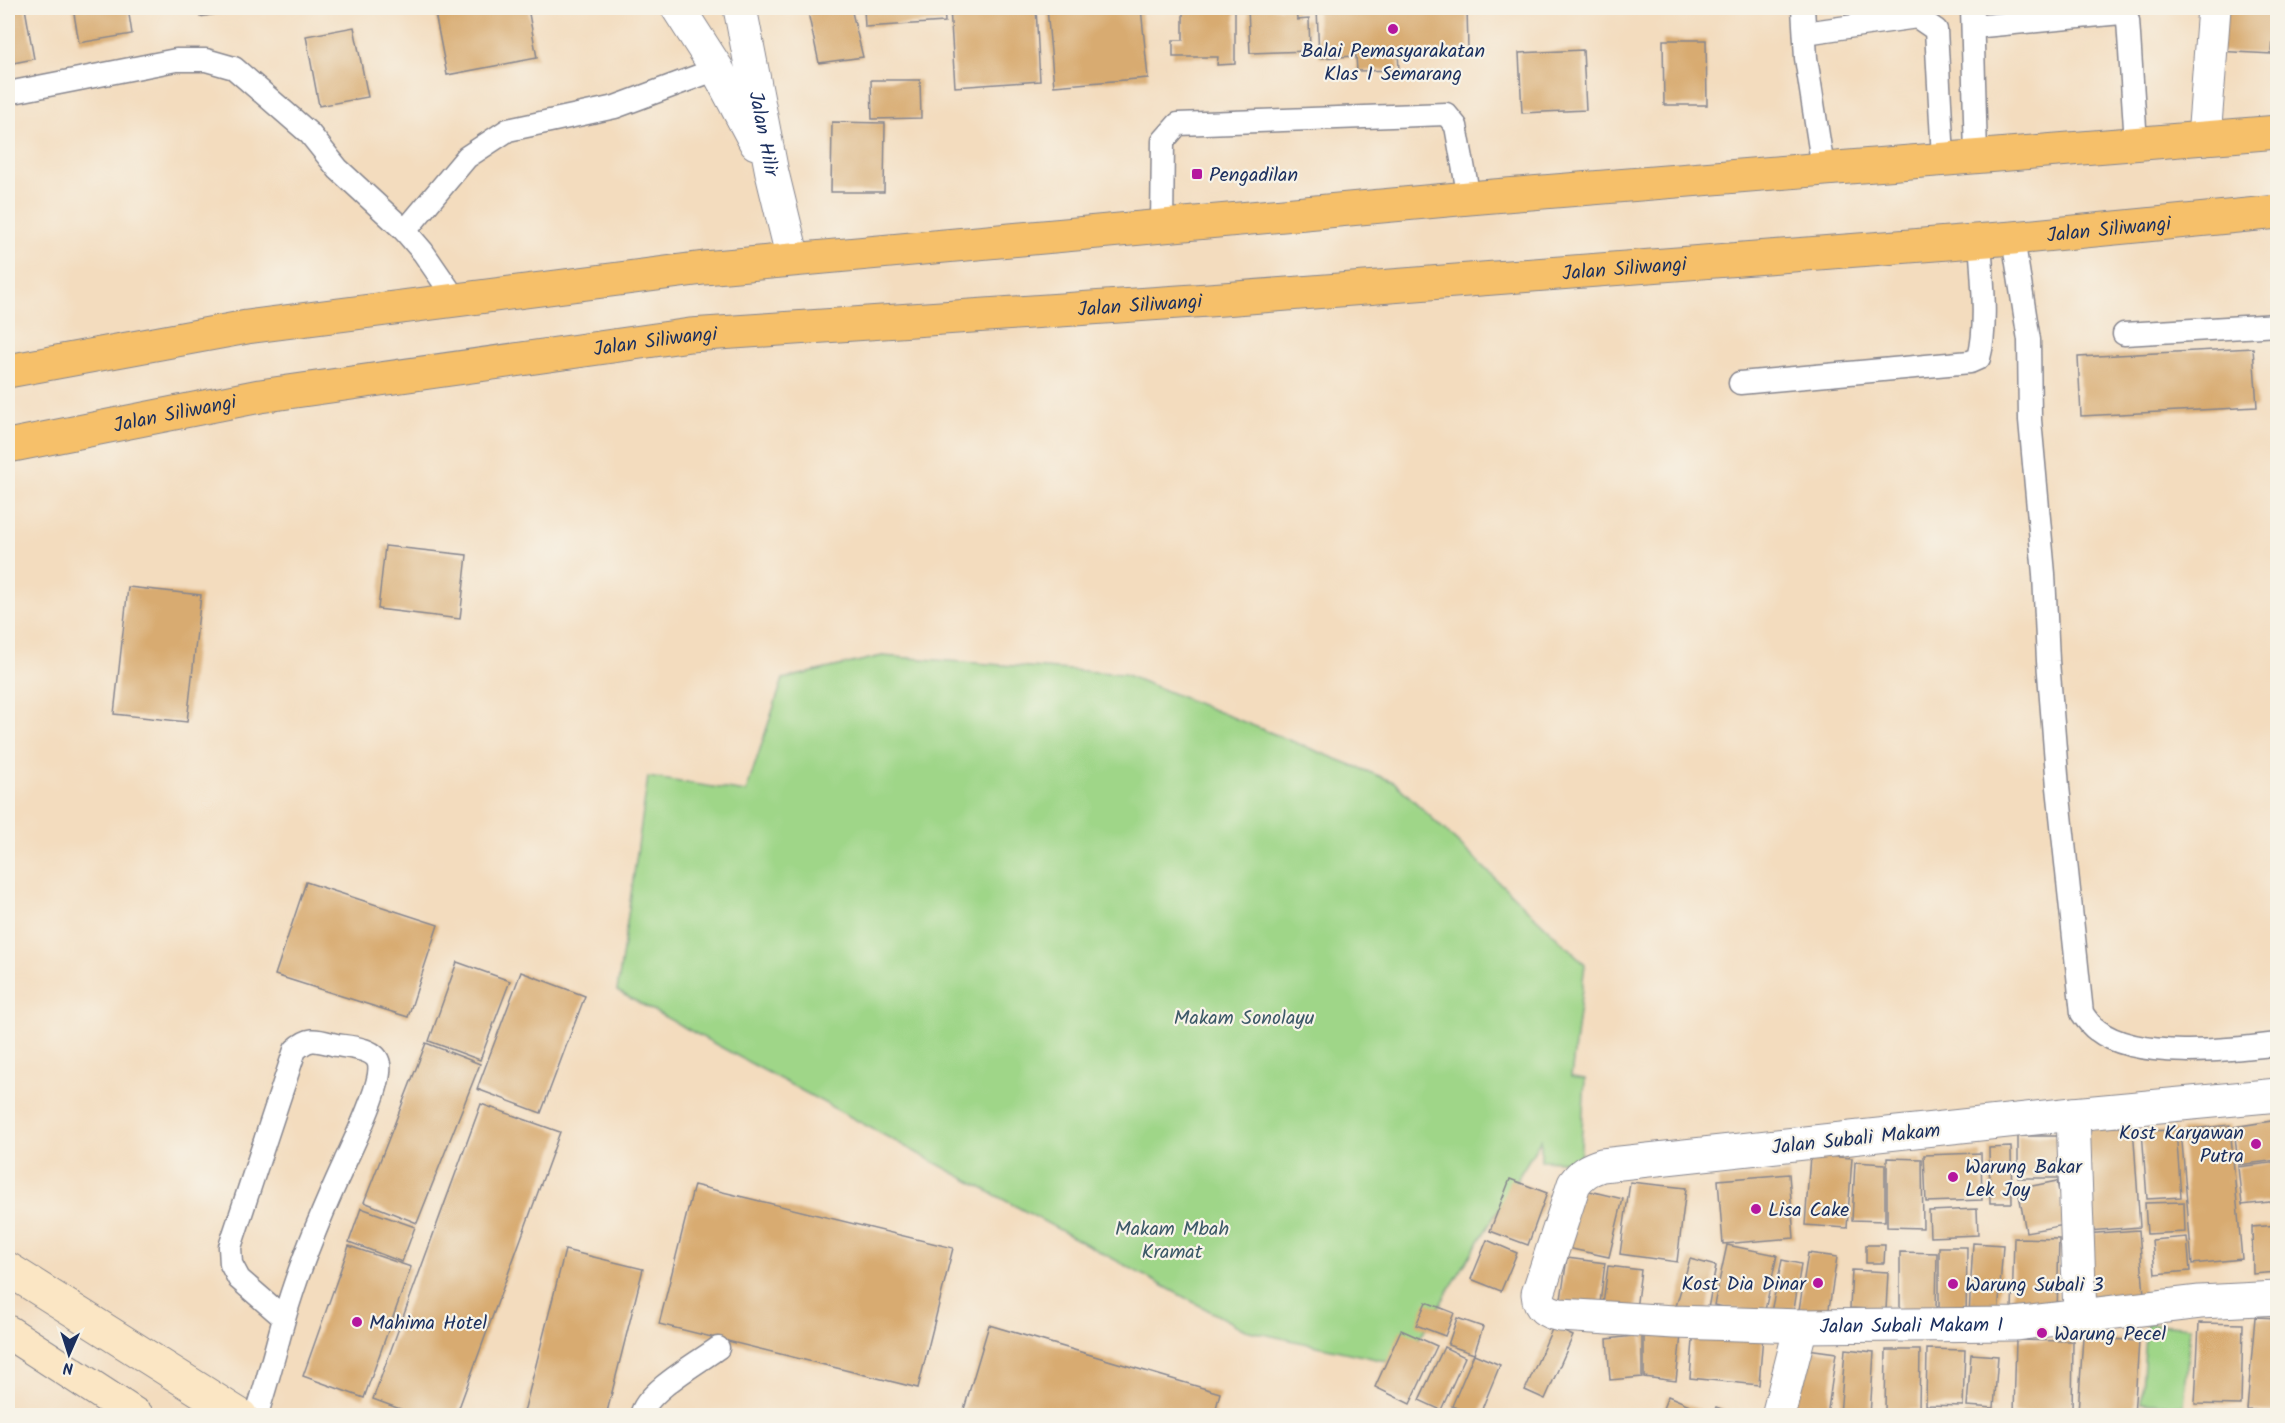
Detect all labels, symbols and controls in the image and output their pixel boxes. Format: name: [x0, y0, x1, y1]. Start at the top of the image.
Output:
marker: Balai Pemasyarakatan Klas I Semarang: [1386, 22, 1400, 36]
place label: Balai Pemasyarakatan Klas I Semarang: [1301, 36, 1485, 91]
street label: Jalan Hilir: [738, 89, 787, 181]
place label: Pengadilan: [1209, 160, 1298, 192]
marker: Pengadilan: [1190, 167, 1204, 181]
street label: Jalan Siliwangi: [2045, 208, 2174, 253]
street label: Jalan Siliwangi: [1561, 249, 1689, 291]
street label: Jalan Siliwangi: [1077, 286, 1204, 327]
street label: Jalan Siliwangi: [591, 319, 719, 367]
street label: Jalan Siliwangi: [111, 387, 241, 443]
park label: Makam Sonolayu: [1174, 1003, 1315, 1035]
street label: Jalan Subali Makam: [1770, 1115, 1942, 1165]
place label: Kost Karyawan Putra: [2119, 1118, 2244, 1173]
marker: Kost Karyawan Putra: [2249, 1137, 2263, 1151]
place label: Warung Bakar Lek Joy: [1965, 1152, 2083, 1207]
marker: Warung Bakar Lek Joy: [1946, 1170, 1960, 1184]
place label: Lisa Cake: [1768, 1195, 1849, 1227]
marker: Lisa Cake: [1749, 1202, 1763, 1216]
park label: Makam Mbah Kramat: [1115, 1214, 1229, 1269]
place label: Kost Dia Dinar: [1681, 1269, 1807, 1301]
place label: Warung Subali 3: [1965, 1270, 2104, 1302]
marker: Kost Dia Dinar: [1811, 1276, 1825, 1290]
marker: Warung Subali 3: [1946, 1277, 1960, 1291]
place label: Mahima Hotel: [369, 1308, 487, 1340]
street label: Jalan Subali Makam I: [1820, 1310, 2004, 1344]
marker: Mahima Hotel: [350, 1315, 364, 1329]
place label: Warung Pecel: [2054, 1319, 2166, 1351]
north arrow: [39, 1324, 99, 1384]
marker: Warung Pecel: [2035, 1326, 2049, 1340]
text: N: [63, 1355, 74, 1380]

